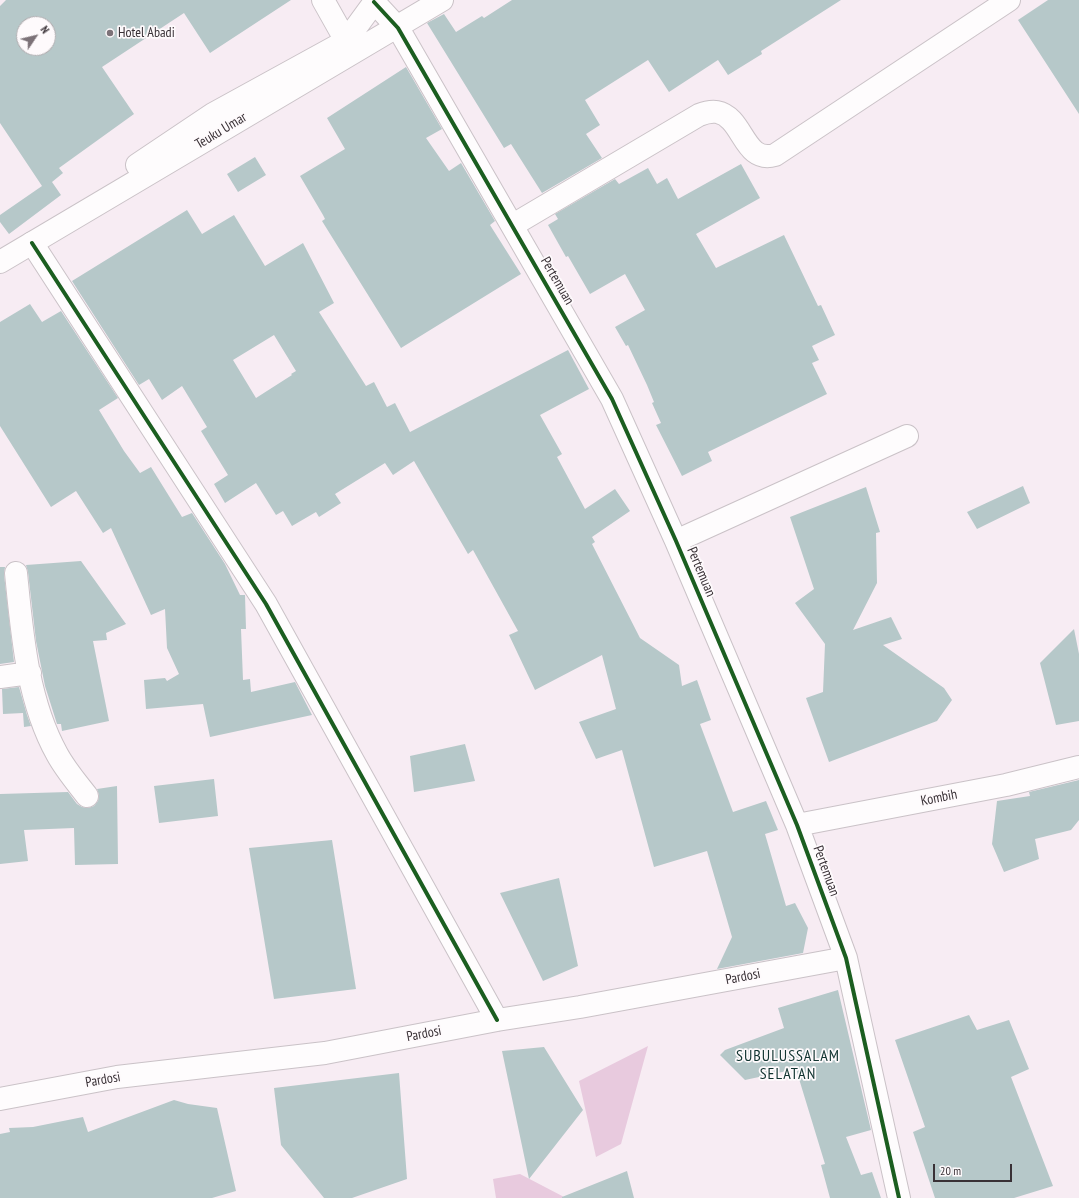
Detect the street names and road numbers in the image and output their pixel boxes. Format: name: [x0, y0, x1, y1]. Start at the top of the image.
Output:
street label: Teuku Umar: [192, 109, 250, 153]
street label: Pertemuan: [537, 254, 577, 308]
street label: Pertemuan: [683, 545, 719, 599]
street label: Kombih: [919, 786, 959, 810]
street label: Pertemuan: [809, 844, 843, 898]
street label: Pardosi: [724, 965, 762, 989]
street label: Pardosi: [405, 1022, 443, 1046]
street label: Pardosi: [84, 1069, 122, 1091]

